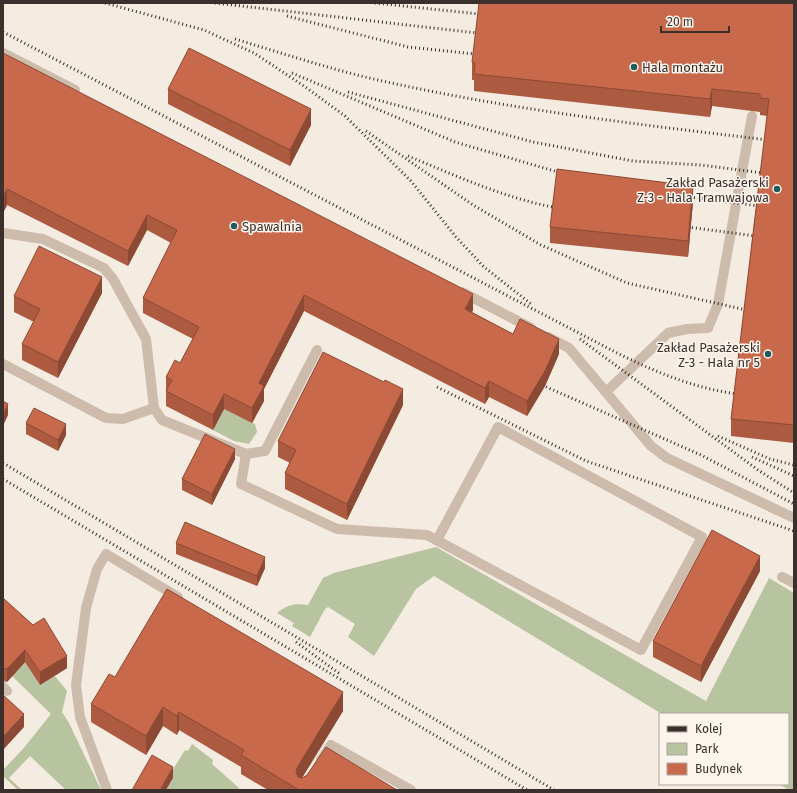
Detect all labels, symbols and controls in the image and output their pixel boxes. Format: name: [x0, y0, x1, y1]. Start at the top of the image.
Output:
scale bar: [661, 8, 729, 34]
text: 20 m: [667, 15, 693, 29]
place label: Hala montażu: [642, 60, 723, 75]
marker: Hala montażu: [629, 62, 639, 72]
place label: Zakład Pasażerski Z-3 - Hala Tramwajowa: [637, 175, 769, 205]
marker: Zakład Pasażerski Z-3 - Hala Tramwajowa: [772, 184, 782, 194]
place label: Spawalnia: [242, 219, 302, 234]
marker: Spawalnia: [229, 221, 239, 231]
place label: Zakład Pasażerski Z-3 - Hala nr 5: [657, 340, 760, 370]
marker: Zakład Pasażerski Z-3 - Hala nr 5: [763, 349, 773, 359]
legend: [659, 713, 789, 785]
text: Kolej: [695, 722, 722, 736]
text: Park: [695, 742, 719, 756]
text: Budynek: [695, 762, 743, 776]

